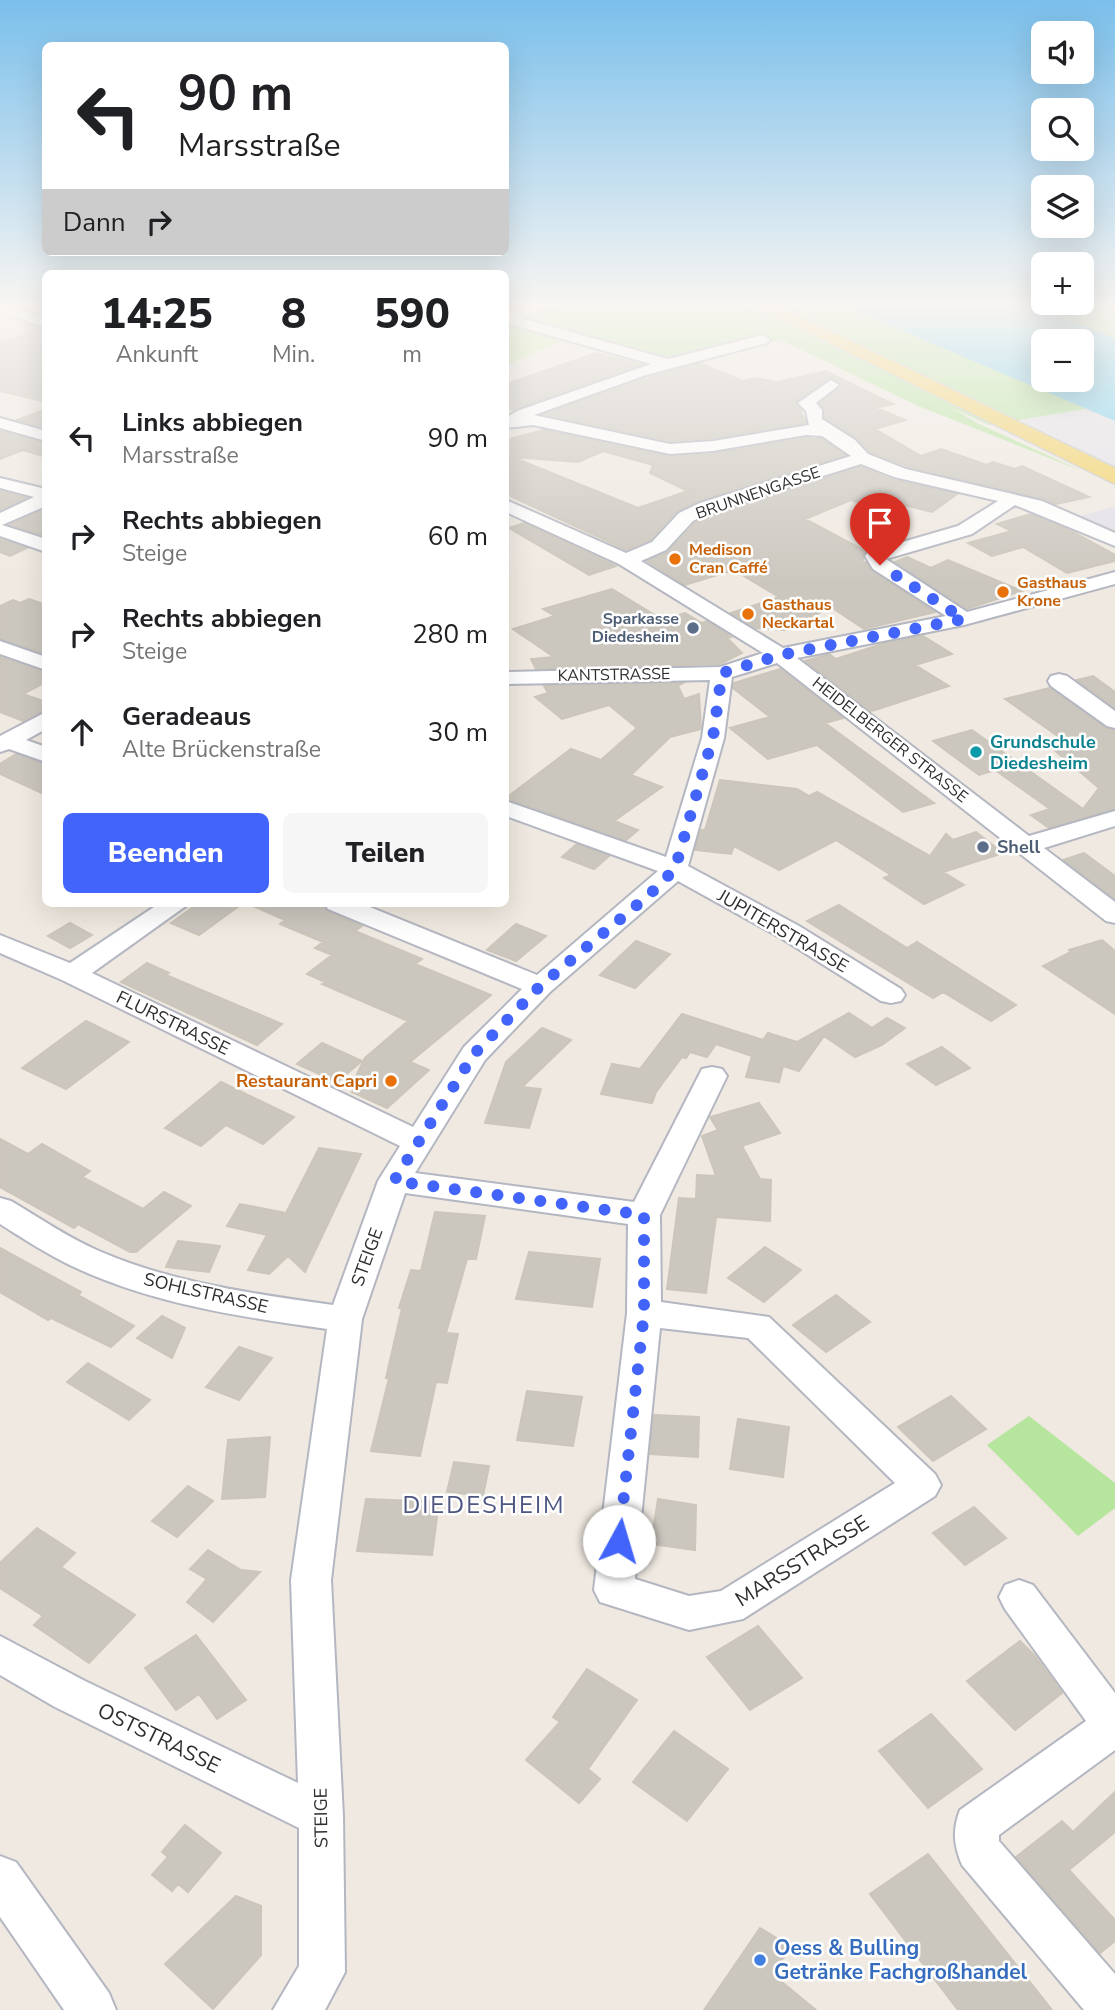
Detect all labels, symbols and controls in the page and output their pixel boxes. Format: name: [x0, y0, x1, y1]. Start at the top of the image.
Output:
map controls: [1031, 21, 1094, 392]
button: sound: [1031, 21, 1094, 84]
text: 90 m: [178, 60, 293, 127]
icon: left: [63, 70, 154, 161]
button: search: [1031, 98, 1094, 161]
text: Marsstraße: [178, 124, 340, 167]
button: layers: [1031, 175, 1094, 238]
icon: right: [140, 203, 178, 241]
text: Dann: [63, 205, 126, 240]
button: +: [1031, 252, 1094, 315]
text: 14:25: [101, 286, 213, 343]
text: 8: [281, 286, 306, 343]
text: 590: [374, 286, 450, 343]
button: −: [1031, 329, 1094, 392]
text: Ankunft: [116, 339, 198, 370]
text: Min.: [272, 339, 315, 370]
text: m: [402, 339, 422, 370]
text: Links abbiegen: [122, 405, 303, 440]
icon: left: [63, 419, 101, 457]
text: 90 m: [428, 421, 488, 456]
text: Marsstraße: [122, 440, 239, 471]
street label: BRUNNENGASSE: [693, 461, 823, 525]
pin: [850, 493, 910, 565]
text: Rechts abbiegen: [122, 503, 322, 538]
icon: arrive: [861, 504, 899, 542]
icon: right: [63, 517, 101, 555]
text: 60 m: [428, 519, 488, 554]
text: Steige: [122, 538, 187, 569]
place label: Medison Cran Caffé: [689, 539, 768, 579]
marker: Medison Cran Caffé: [667, 551, 683, 567]
place label: Gasthaus Krone: [1017, 572, 1087, 612]
marker: Gasthaus Krone: [995, 584, 1011, 600]
place label: Gasthaus Neckartal: [762, 594, 834, 634]
text: Rechts abbiegen: [122, 601, 322, 636]
marker: Gasthaus Neckartal: [740, 606, 756, 622]
place label: Sparkasse Diedesheim: [592, 608, 679, 648]
icon: right: [63, 615, 101, 653]
text: 280 m: [412, 617, 488, 652]
marker: Sparkasse Diedesheim: [685, 620, 701, 636]
text: Steige: [122, 636, 187, 667]
street label: KANTSTRASSE: [557, 663, 671, 687]
street label: HEIDELBERGER STRASSE: [807, 672, 973, 808]
text: Geradeaus: [122, 699, 251, 734]
icon: ahead: [63, 713, 101, 751]
text: 30 m: [428, 715, 488, 750]
place label: Grundschule Diedesheim: [990, 730, 1096, 775]
text: Alte Brückenstraße: [122, 734, 321, 765]
marker: Grundschule Diedesheim: [968, 744, 984, 760]
button: Beenden: [63, 813, 269, 893]
button: Teilen: [283, 813, 488, 893]
place label: Shell: [997, 835, 1040, 859]
marker: Shell: [975, 839, 991, 855]
street label: JUPITERSTRASSE: [712, 883, 853, 978]
street label: FLURSTRASSE: [112, 985, 234, 1061]
place label: Restaurant Capri: [236, 1069, 377, 1093]
marker: Restaurant Capri: [383, 1073, 399, 1089]
street label: STEIGE: [345, 1225, 389, 1289]
street label: SOHLSTRASSE: [141, 1267, 271, 1319]
district label: DIEDESHEIM: [402, 1489, 566, 1521]
position arrow: [582, 1504, 656, 1578]
street label: MARSSTRASSE: [730, 1509, 874, 1613]
street label: OSTSTRASSE: [93, 1696, 225, 1780]
street label: STEIGE: [308, 1788, 334, 1848]
place label: Oess & Bulling Getränke Fachgroßhandel: [774, 1934, 1028, 1986]
marker: Oess & Bulling Getränke Fachgroßhandel: [752, 1952, 768, 1968]

